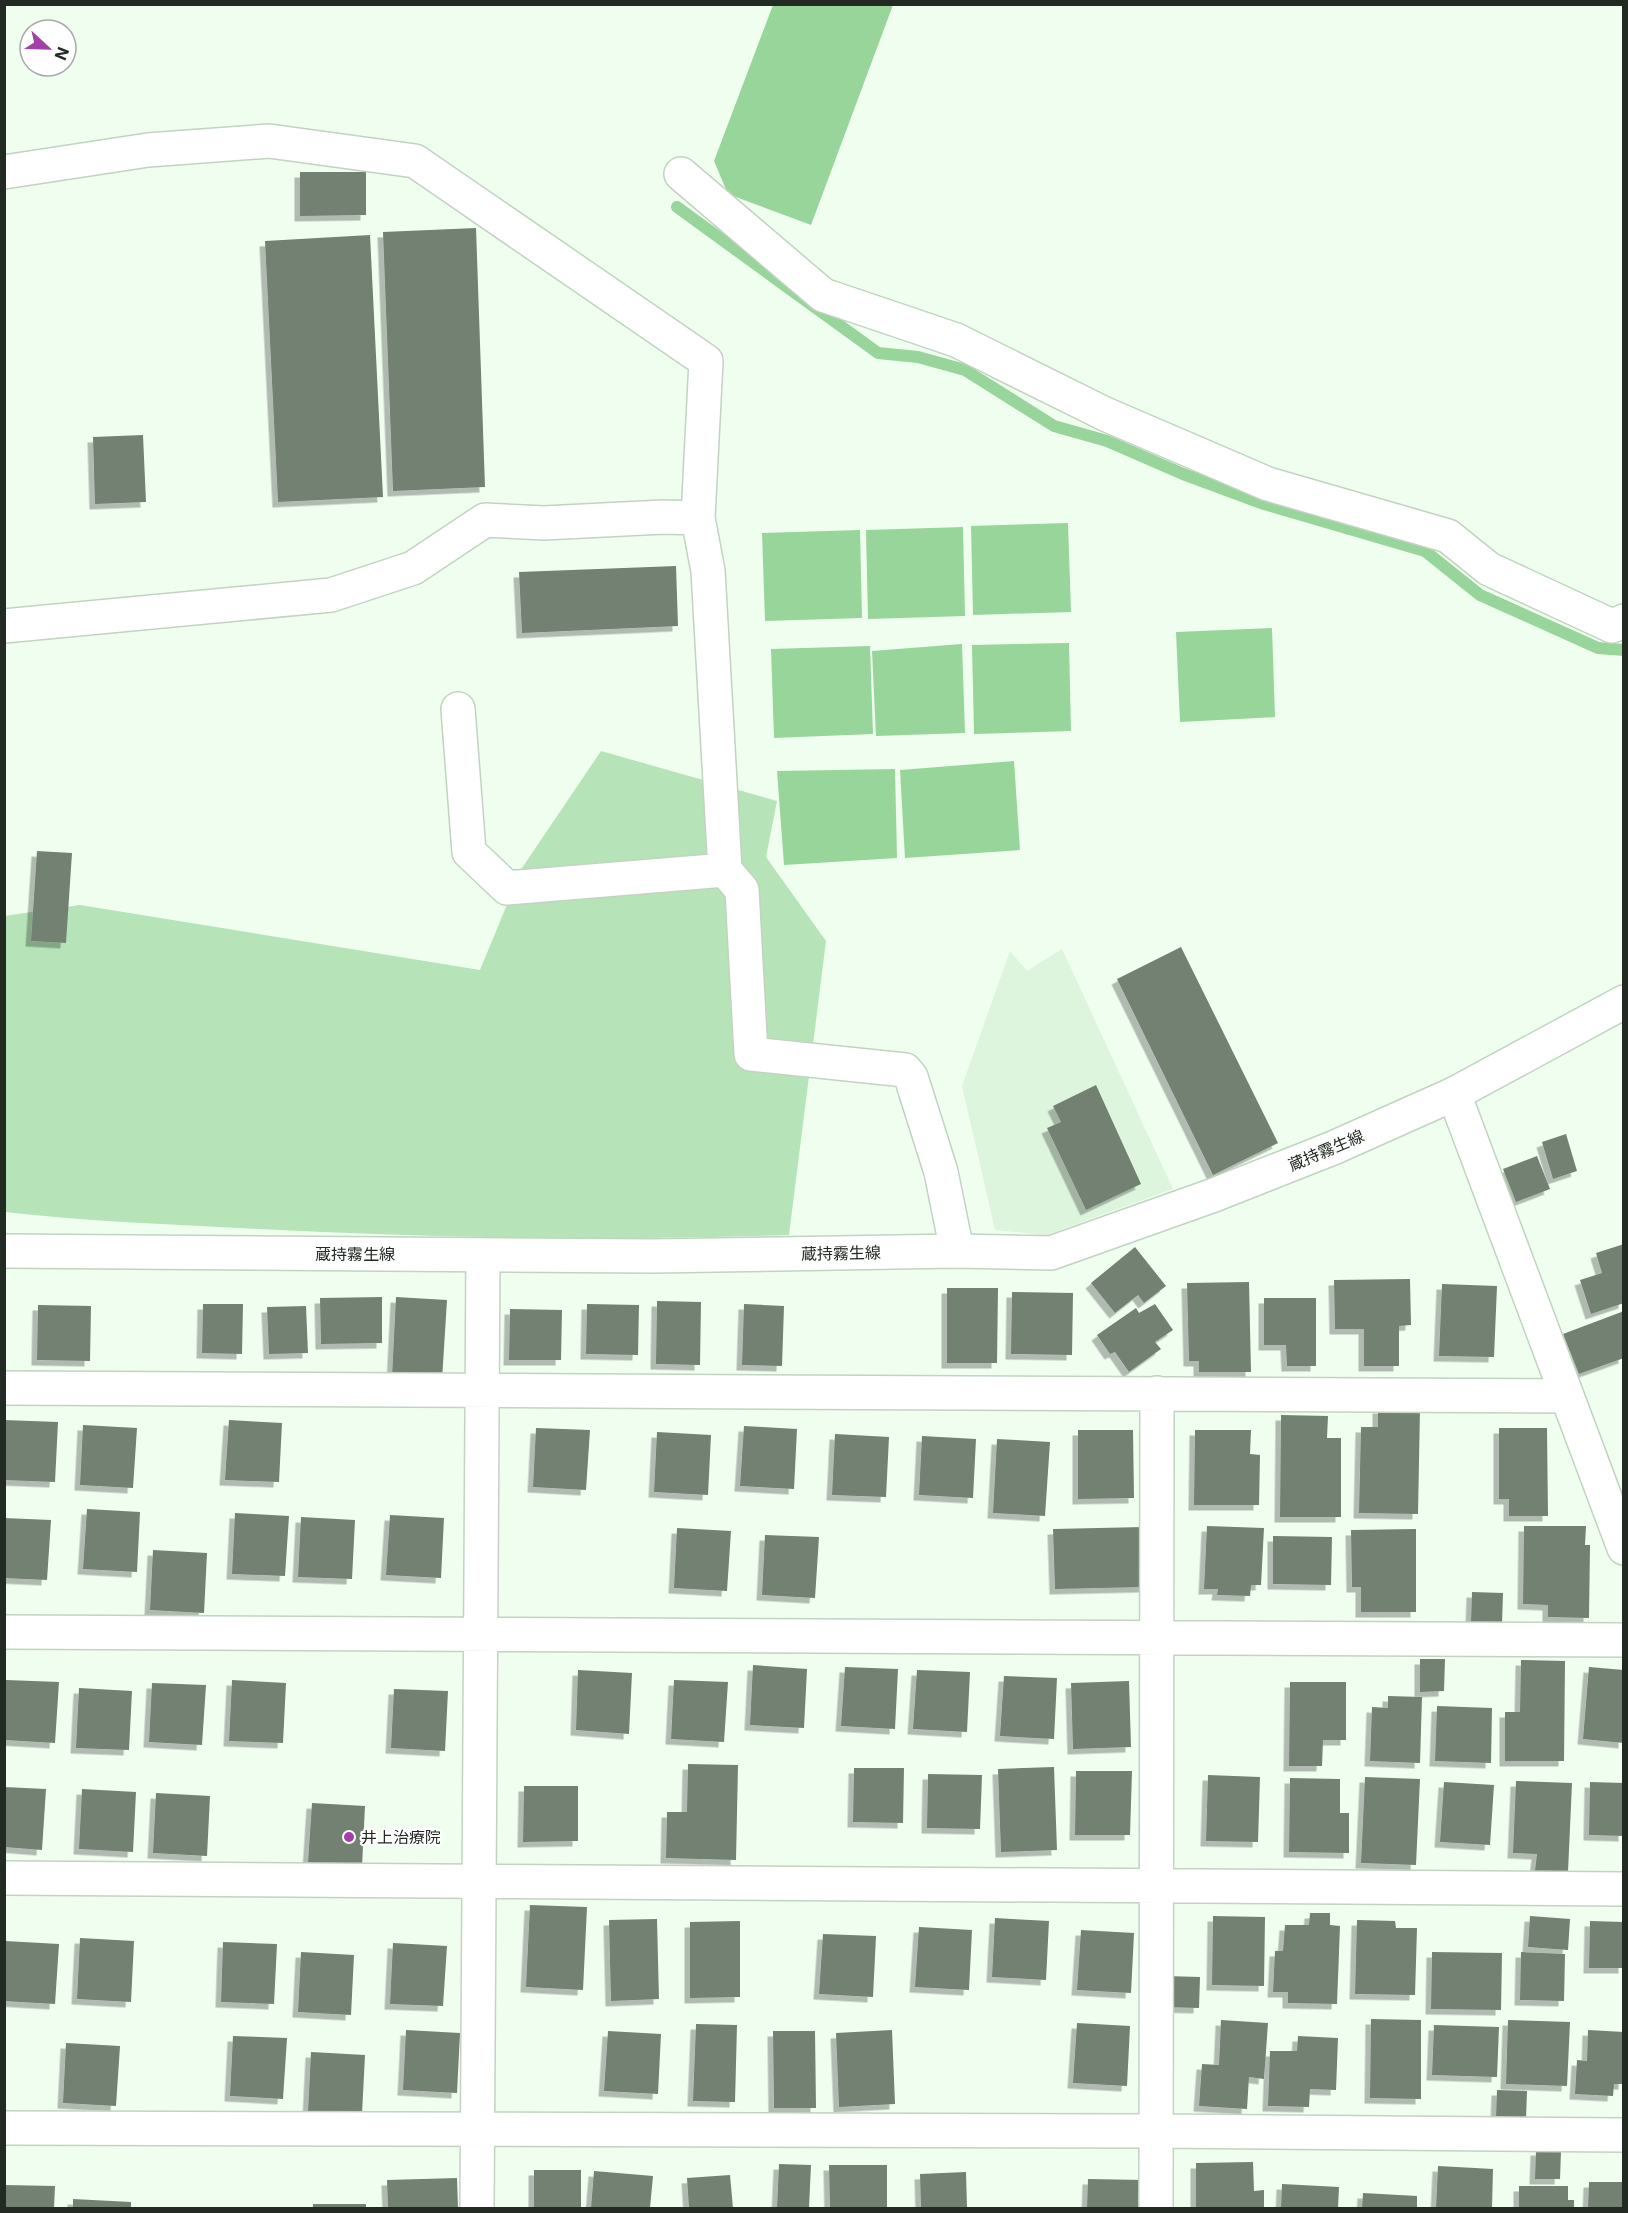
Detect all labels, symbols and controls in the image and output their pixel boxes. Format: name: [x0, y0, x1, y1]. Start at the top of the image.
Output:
north arrow: [18, 18, 78, 78]
text: N: [50, 44, 73, 63]
street label: 蔵持霧生線: [1285, 1125, 1367, 1175]
street label: 蔵持霧生線: [801, 1242, 881, 1264]
street label: 蔵持霧生線: [315, 1244, 395, 1264]
place label: 井上治療院: [361, 1827, 441, 1847]
marker: 井上治療院: [342, 1830, 356, 1844]

